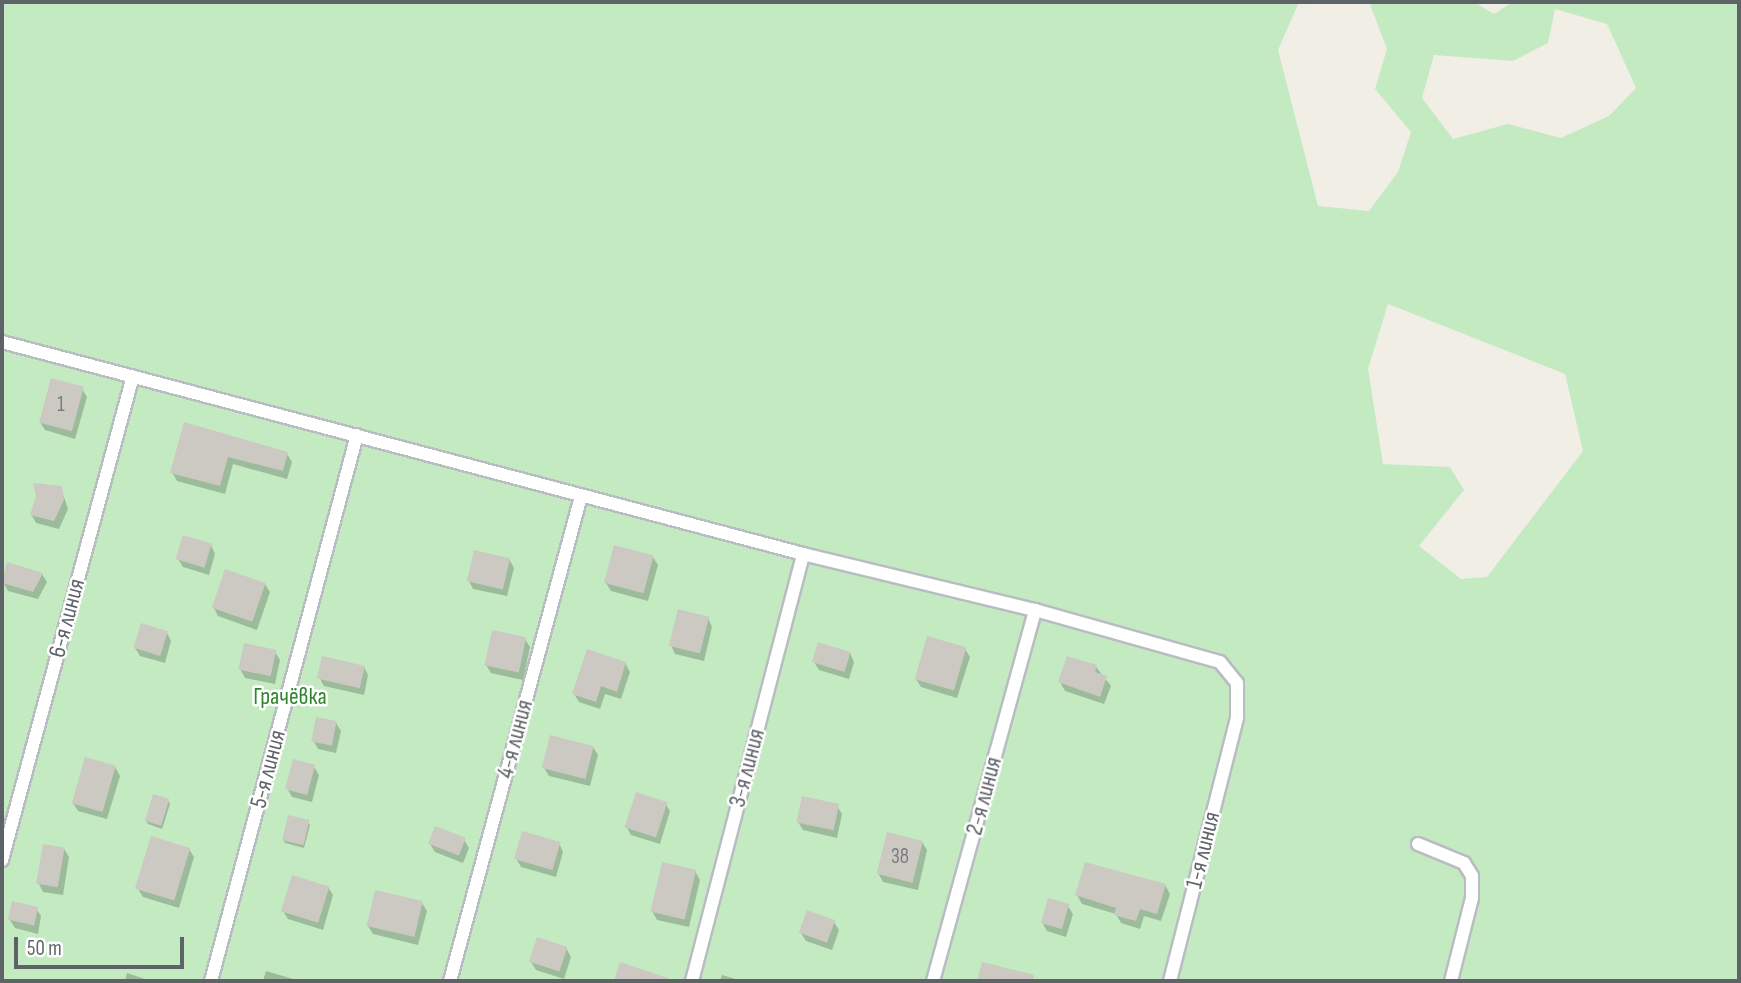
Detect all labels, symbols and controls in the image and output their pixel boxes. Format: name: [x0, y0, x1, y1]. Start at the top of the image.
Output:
house number: 1: [57, 392, 65, 418]
street label: 6-я линия: [43, 575, 91, 661]
park label: Грачёвка: [253, 683, 327, 711]
street label: 4-я линия: [491, 697, 539, 781]
street label: 3-я линия: [723, 726, 771, 810]
street label: 5-я линия: [244, 727, 292, 811]
street label: 2-я линия: [960, 754, 1008, 838]
street label: 1-я линия: [1180, 809, 1226, 891]
house number: 38: [891, 844, 909, 870]
scale bar: [18, 923, 187, 967]
text: 50 m: [27, 936, 62, 961]

